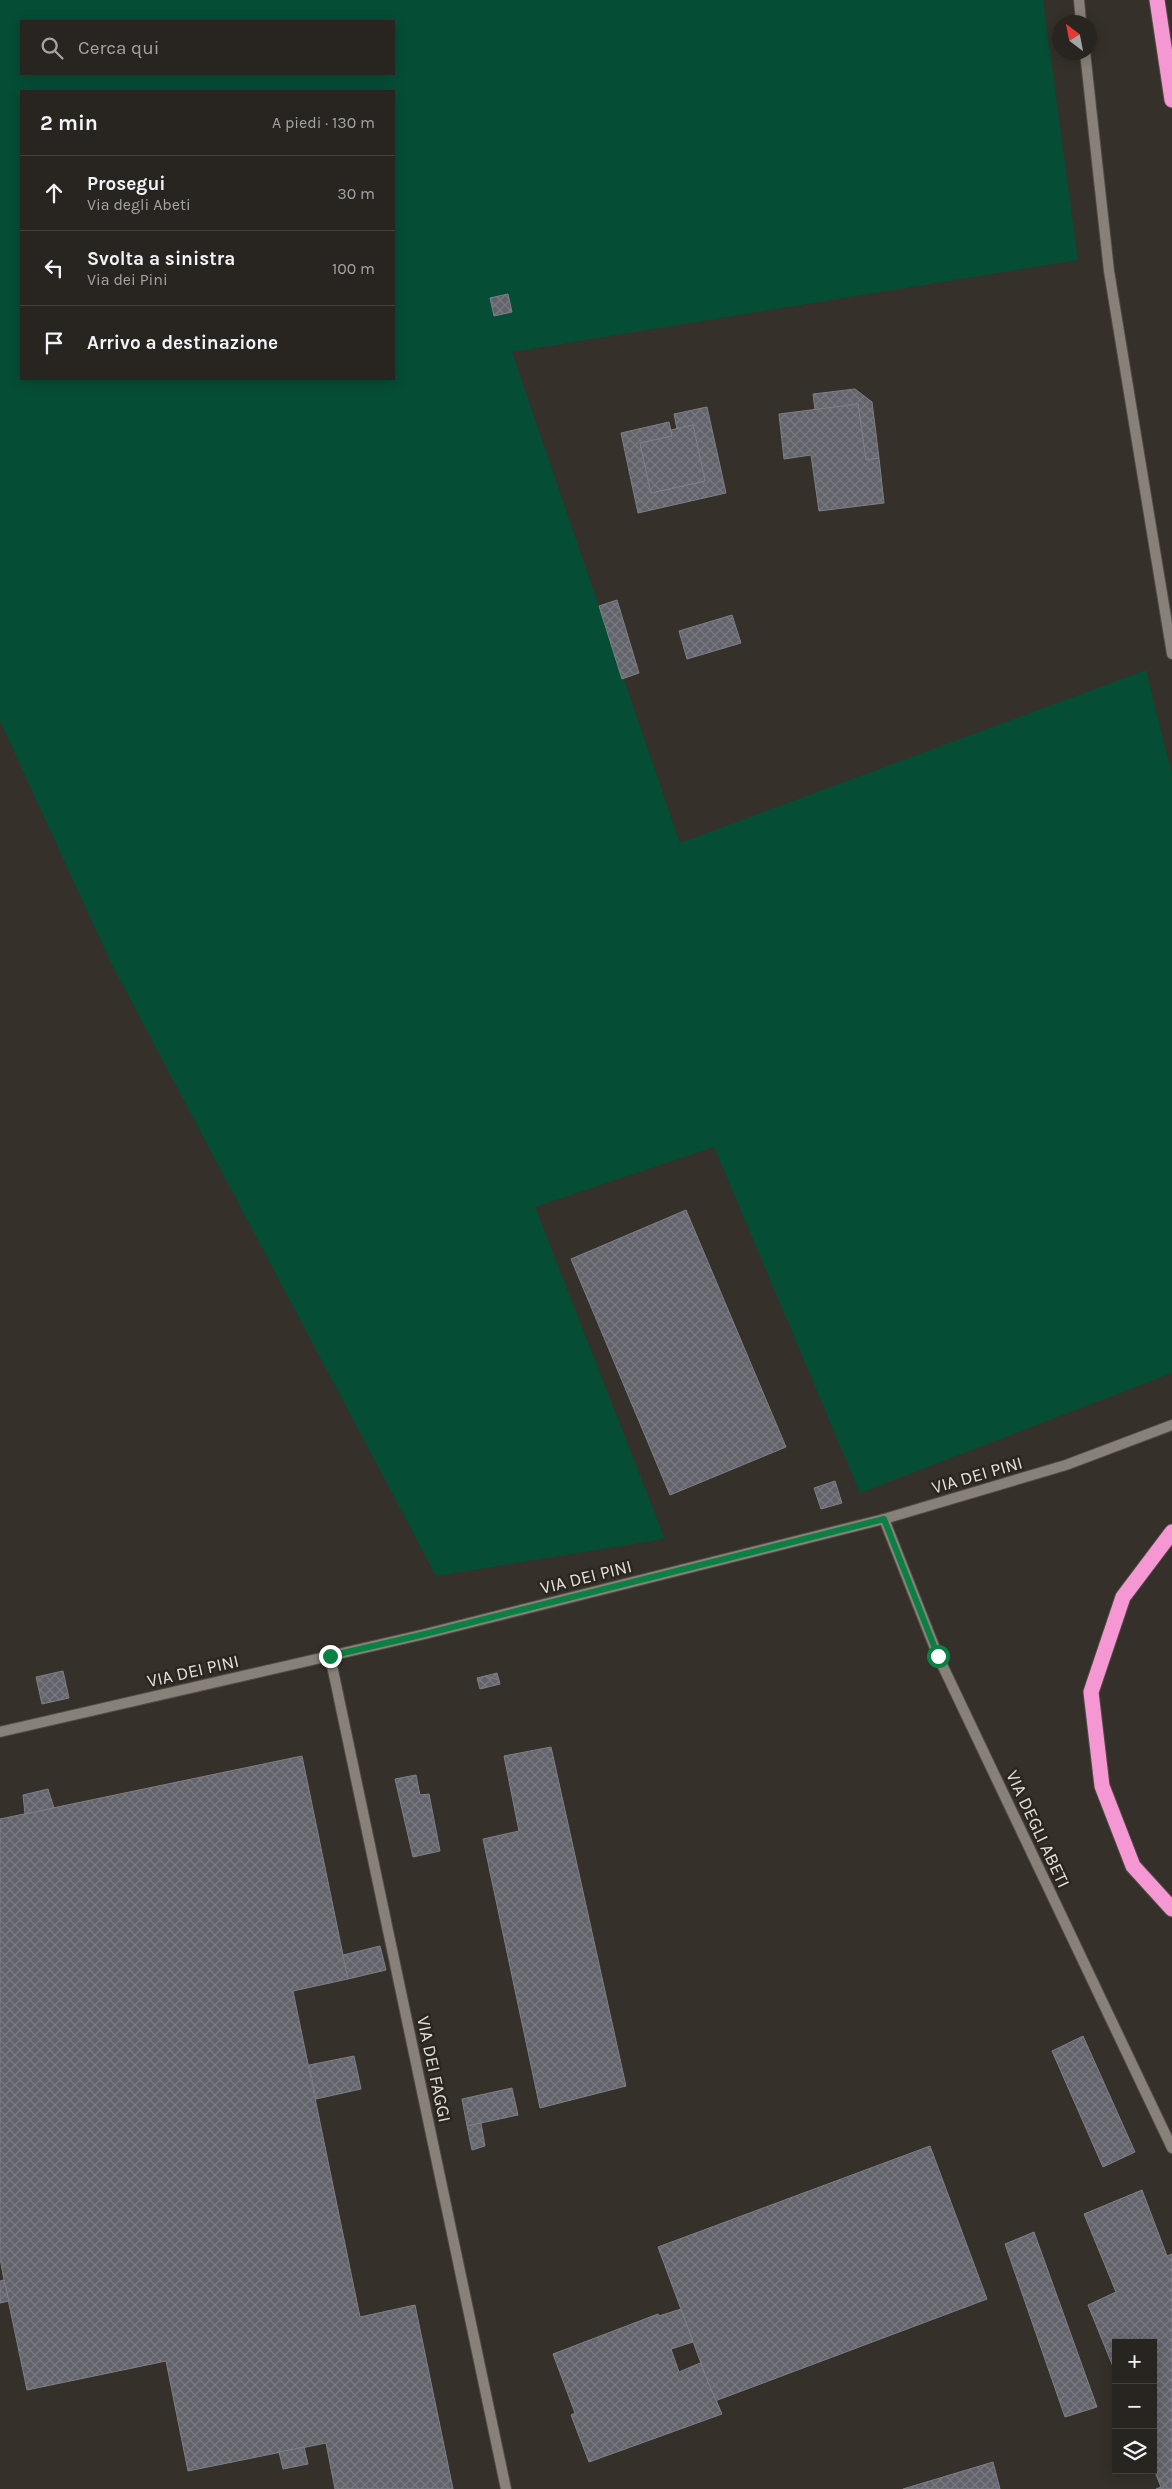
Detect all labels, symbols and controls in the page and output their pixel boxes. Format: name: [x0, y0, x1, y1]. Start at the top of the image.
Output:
north arrow: [1052, 15, 1097, 60]
search box: [20, 20, 395, 75]
icon: search: [38, 34, 66, 62]
text: Cerca qui: [78, 37, 159, 59]
text: 2 min: [40, 111, 98, 135]
text: A piedi · 130 m: [272, 113, 375, 132]
text: Prosegui: [87, 173, 166, 195]
icon: ahead: [40, 179, 68, 207]
text: 30 m: [337, 184, 375, 203]
text: Via degli Abeti: [87, 195, 191, 214]
text: Svolta a sinistra: [87, 248, 235, 270]
icon: left: [40, 254, 68, 282]
text: 100 m: [332, 259, 375, 278]
text: Via dei Pini: [87, 270, 168, 289]
icon: arrive: [40, 329, 68, 357]
text: Arrivo a destinazione: [87, 332, 278, 354]
street label: VIA DEI PINI: [929, 1452, 1025, 1498]
street label: VIA DEI PINI: [538, 1555, 634, 1599]
route end: [319, 1645, 342, 1668]
route start: [927, 1645, 950, 1668]
street label: VIA DEI PINI: [145, 1650, 241, 1692]
street label: VIA DEGLI ABETI: [1001, 1767, 1075, 1891]
street label: VIA DEI FAGGI: [412, 2014, 456, 2124]
map controls: [1112, 2339, 1157, 2474]
button: +: [1112, 2339, 1157, 2384]
button: −: [1112, 2384, 1157, 2429]
button: layers: [1112, 2429, 1157, 2474]

